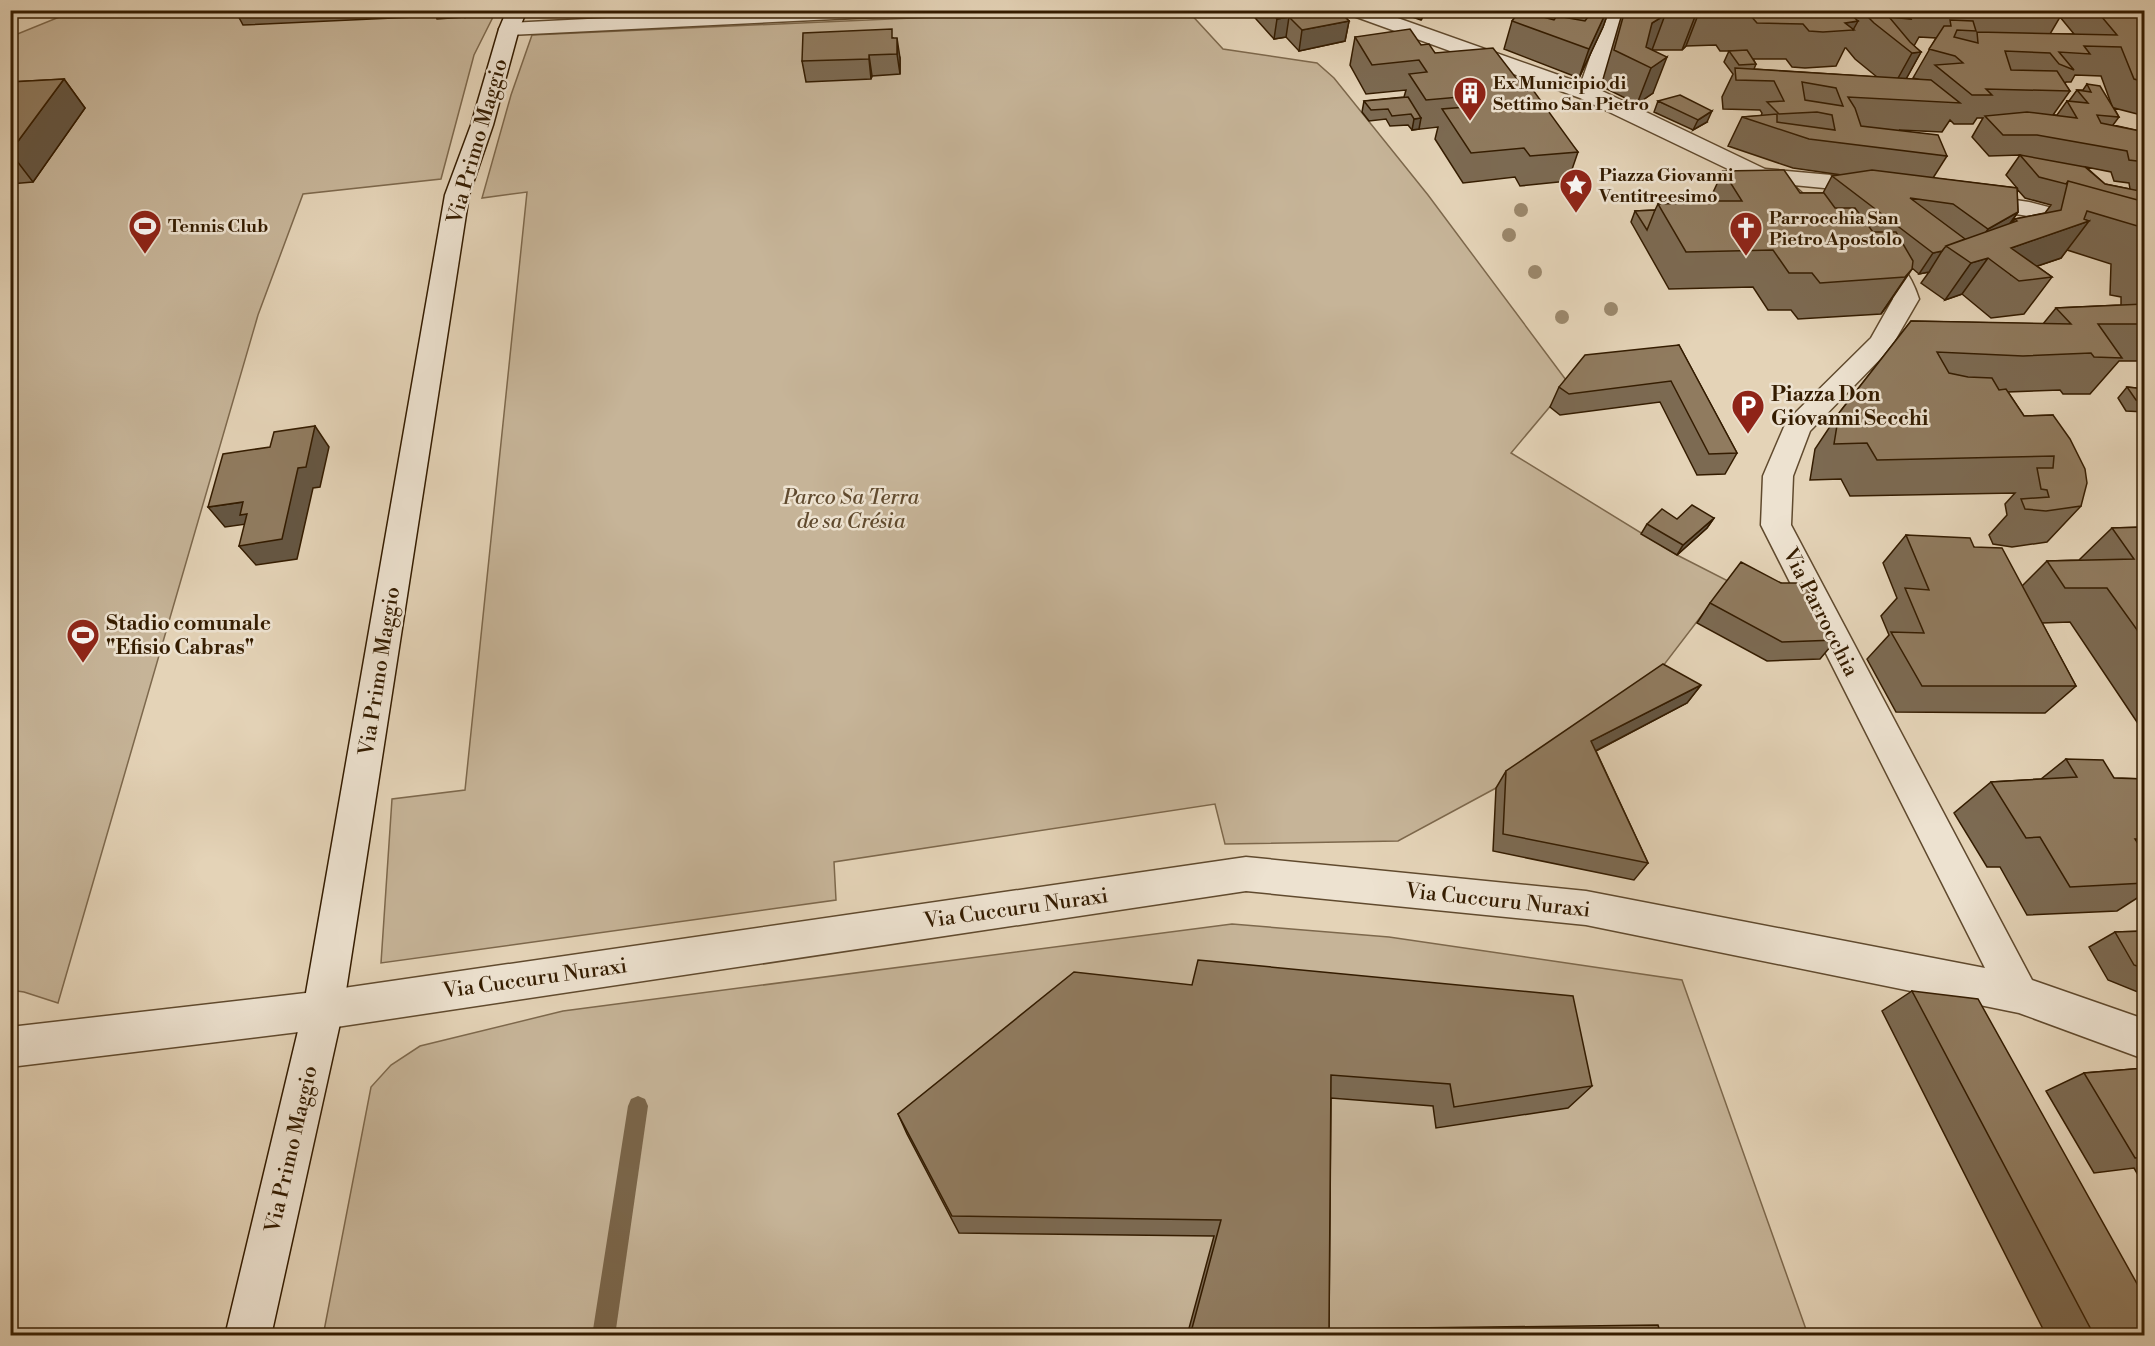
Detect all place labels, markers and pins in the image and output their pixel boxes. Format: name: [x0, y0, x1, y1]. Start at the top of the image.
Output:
place label: Ex Municipio di Settimo San Pietro: [1493, 72, 1649, 116]
building icon: Ex Municipio di Settimo San Pietro: [1452, 75, 1488, 122]
place label: Piazza Giovanni Ventitreesimo: [1598, 164, 1734, 208]
place icon: Piazza Giovanni Ventitreesimo: [1558, 167, 1594, 214]
place label: Parrocchia San Pietro Apostolo: [1769, 207, 1902, 251]
sports icon: Tennis Club: [127, 208, 163, 255]
church icon: Parrocchia San Pietro Apostolo: [1728, 210, 1764, 257]
place label: Tennis Club: [168, 215, 268, 238]
place label: Piazza Don Giovanni Secchi: [1771, 382, 1929, 432]
parking icon: Piazza Don Giovanni Secchi: [1730, 388, 1766, 435]
place label: Stadio comunale "Efisio Cabras": [106, 611, 271, 661]
sports icon: Stadio comunale "Efisio Cabras": [65, 617, 101, 664]

